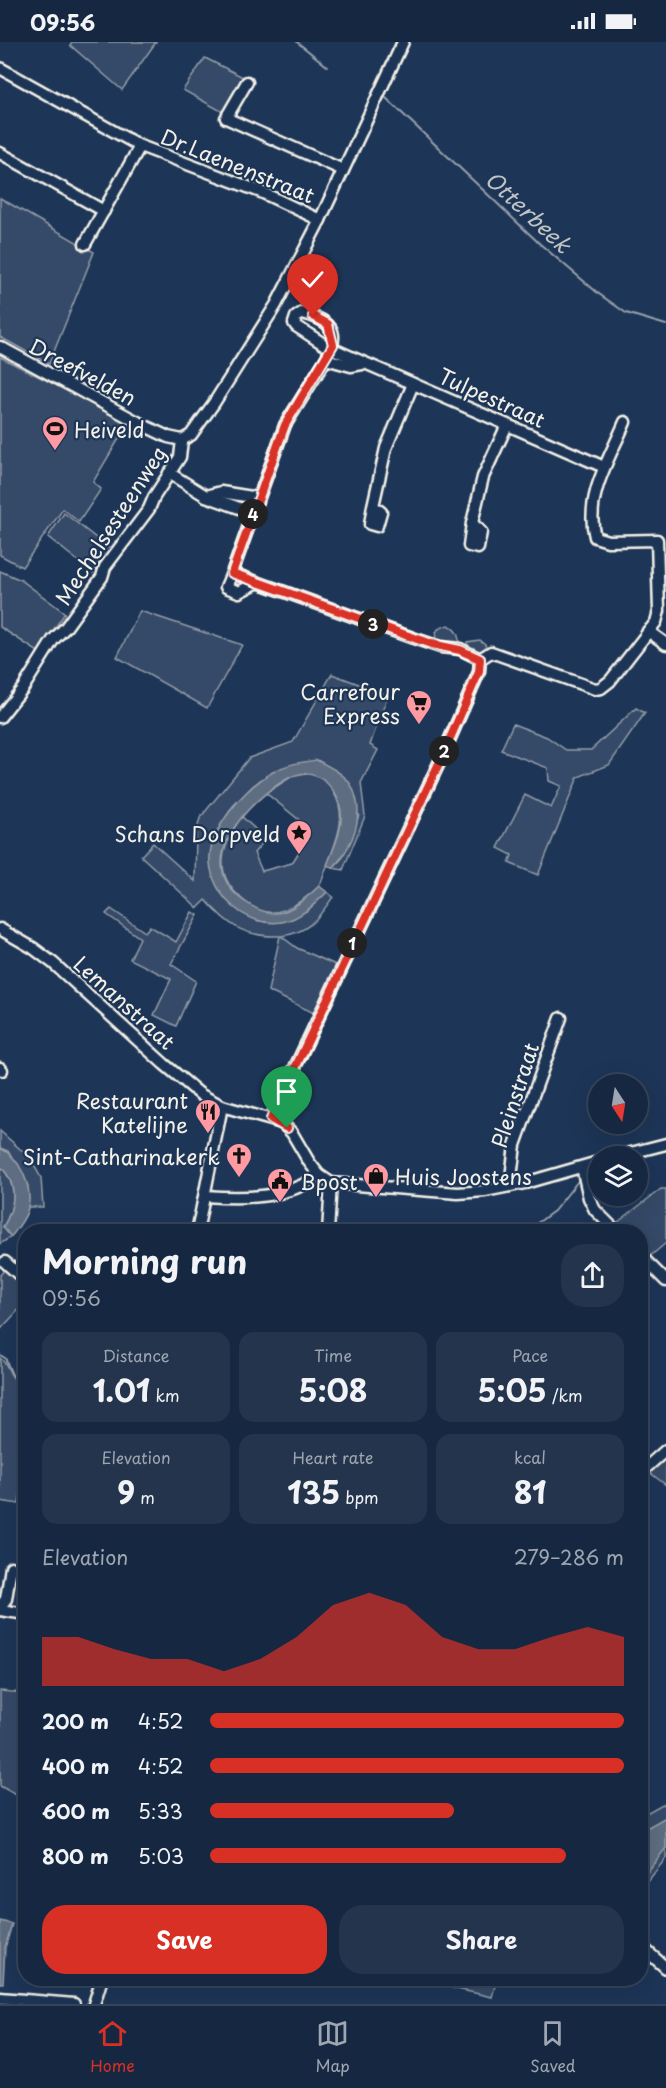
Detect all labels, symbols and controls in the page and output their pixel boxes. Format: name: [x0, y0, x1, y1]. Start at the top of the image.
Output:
text: 09:56: [30, 5, 95, 38]
street label: Dr.Laenenstraat: [156, 120, 320, 210]
water label: Otterbeek: [478, 162, 581, 261]
pin: [287, 254, 338, 316]
icon: check: [296, 263, 329, 296]
street label: Dreefvelden: [24, 329, 142, 413]
street label: Tulpestraat: [433, 359, 551, 435]
place label: Heiveld: [74, 413, 145, 445]
sports icon: Heiveld: [40, 414, 70, 452]
street label: Mechelsesteenweg: [46, 439, 174, 611]
pin: 4: [238, 499, 268, 529]
text: 4: [248, 502, 258, 526]
pin: 3: [358, 609, 388, 639]
text: 3: [368, 612, 378, 636]
place label: Carrefour Express: [300, 675, 400, 731]
supermarket icon: Carrefour Express: [404, 688, 434, 726]
pin: 2: [429, 736, 459, 766]
text: 2: [438, 739, 450, 763]
place label: Schans Dorpveld: [114, 817, 280, 849]
place icon: Schans Dorpveld: [284, 818, 314, 856]
pin: 1: [337, 928, 367, 958]
text: 1: [348, 931, 356, 955]
street label: Lemanstraat: [67, 948, 183, 1056]
street label: Pleinstraat: [482, 1038, 546, 1152]
pin: [261, 1066, 312, 1128]
north arrow: [588, 1074, 648, 1134]
map controls: [588, 1074, 648, 1206]
icon: arrive: [270, 1075, 303, 1108]
place label: Restaurant Katelijne: [76, 1084, 188, 1140]
restaurant icon: Restaurant Katelijne: [193, 1097, 223, 1135]
place label: Sint-Catharinakerk: [23, 1140, 220, 1172]
church icon: Sint-Catharinakerk: [224, 1141, 254, 1179]
button: layers: [588, 1146, 648, 1206]
place label: Huis Joostens: [395, 1160, 532, 1192]
shop icon: Huis Joostens: [361, 1161, 391, 1199]
place label: Bpost: [300, 1165, 358, 1197]
public building icon: Bpost: [265, 1166, 295, 1204]
text: Morning run: [42, 1235, 247, 1285]
button: share: [561, 1244, 624, 1307]
text: 09:56: [42, 1283, 101, 1313]
text: Distance: [102, 1343, 170, 1367]
text: Time: [314, 1343, 352, 1367]
text: Pace: [512, 1343, 548, 1367]
text: 1.01: [93, 1367, 150, 1412]
text: 5:08: [299, 1367, 368, 1412]
text: 5:05: [477, 1367, 547, 1412]
text: km: [150, 1383, 179, 1407]
text: /km: [547, 1383, 583, 1407]
text: Elevation: [101, 1445, 171, 1469]
text: Heart rate: [293, 1445, 373, 1469]
text: kcal: [514, 1445, 546, 1469]
text: 9: [117, 1469, 135, 1514]
text: 135: [287, 1469, 340, 1514]
text: 81: [514, 1469, 546, 1514]
text: m: [135, 1485, 155, 1509]
text: bpm: [340, 1485, 379, 1509]
text: Elevation: [42, 1542, 128, 1572]
text: 279–286 m: [514, 1542, 624, 1572]
text: 200 m: [42, 1706, 109, 1736]
text: 4:52: [138, 1706, 183, 1736]
text: 400 m: [42, 1751, 110, 1781]
text: 4:52: [138, 1751, 183, 1781]
text: 600 m: [42, 1796, 110, 1826]
text: 5:33: [138, 1796, 183, 1826]
text: 800 m: [42, 1841, 109, 1871]
text: 5:03: [138, 1841, 184, 1871]
button: Save: [42, 1905, 327, 1974]
button: Share: [339, 1905, 624, 1974]
tab: Home: [90, 2017, 135, 2077]
tab: Map: [315, 2017, 350, 2077]
tab: Saved: [530, 2017, 576, 2077]

